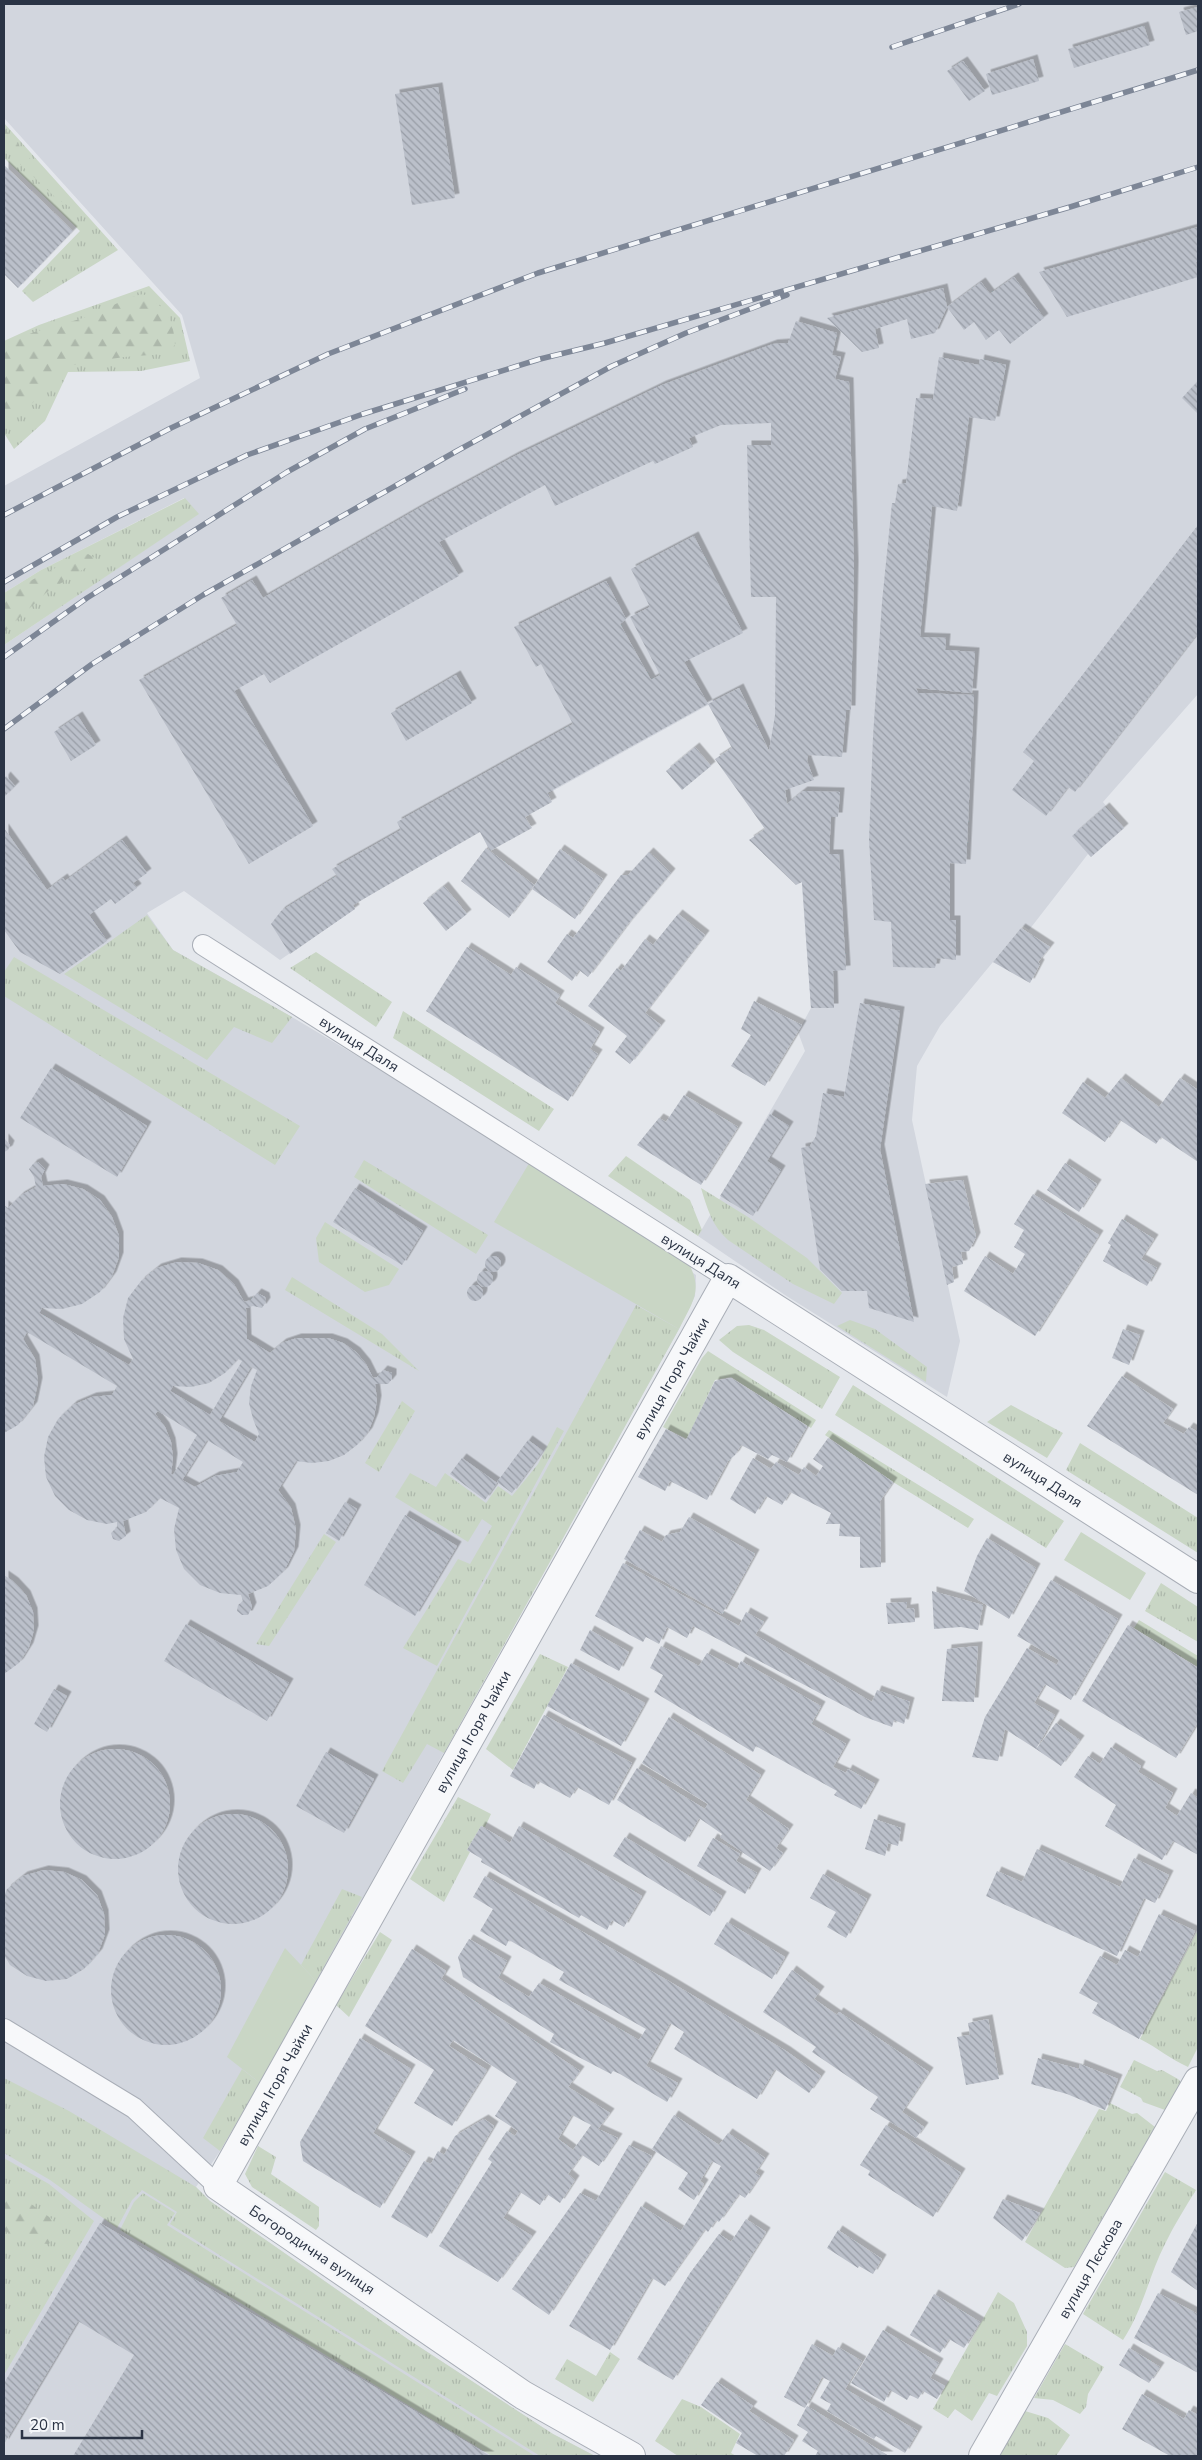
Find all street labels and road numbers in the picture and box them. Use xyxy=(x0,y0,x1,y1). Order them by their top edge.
street label: вулиця Даля xyxy=(316,1011,403,1077)
street label: вулиця Даля xyxy=(657,1229,745,1293)
street label: вулиця Ігоря Чайки xyxy=(629,1314,714,1443)
street label: вулиця Даля xyxy=(999,1447,1086,1512)
street label: вулиця Ігоря Чайки xyxy=(431,1667,516,1796)
street label: вулиця Ігоря Чайки xyxy=(233,2020,317,2149)
street label: Богородична вулиця xyxy=(245,2200,379,2300)
street label: вулиця Лєскова xyxy=(1054,2215,1127,2322)

